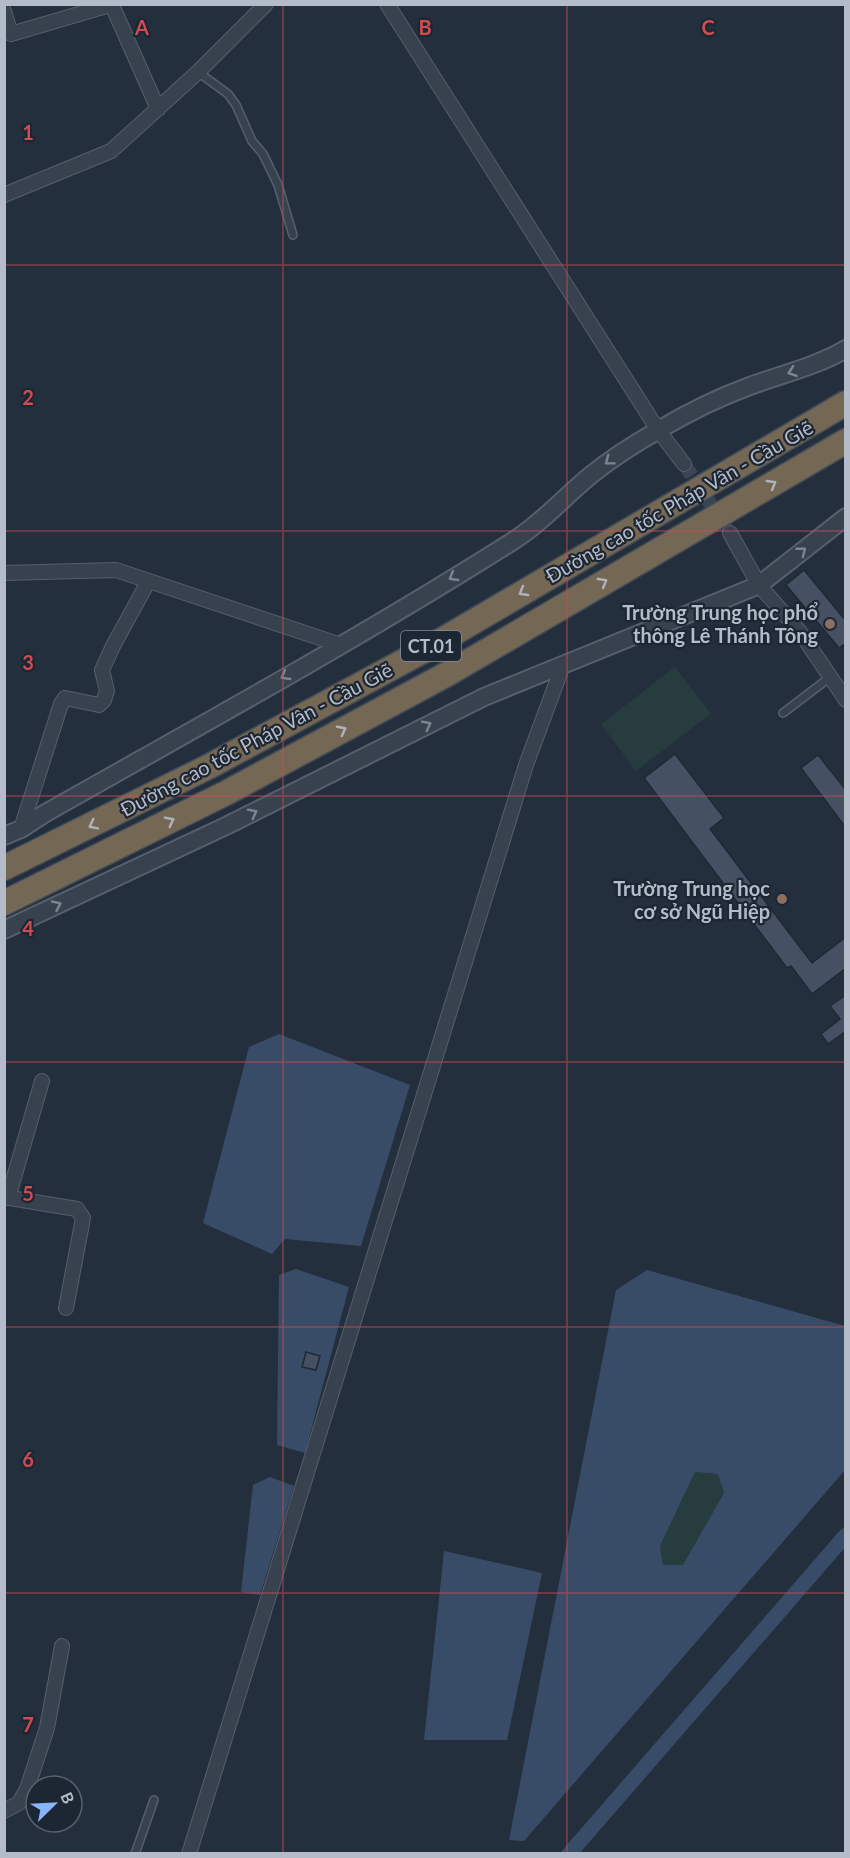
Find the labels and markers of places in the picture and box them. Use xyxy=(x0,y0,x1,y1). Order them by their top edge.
place label: Trường Trung học phổ thông Lê Thánh Tông xyxy=(622,600,818,647)
marker: Trường Trung học phổ thông Lê Thánh Tông xyxy=(823,617,837,631)
place label: Trường Trung học cơ sở Ngũ Hiệp xyxy=(613,876,770,923)
marker: Trường Trung học cơ sở Ngũ Hiệp xyxy=(775,892,789,906)

